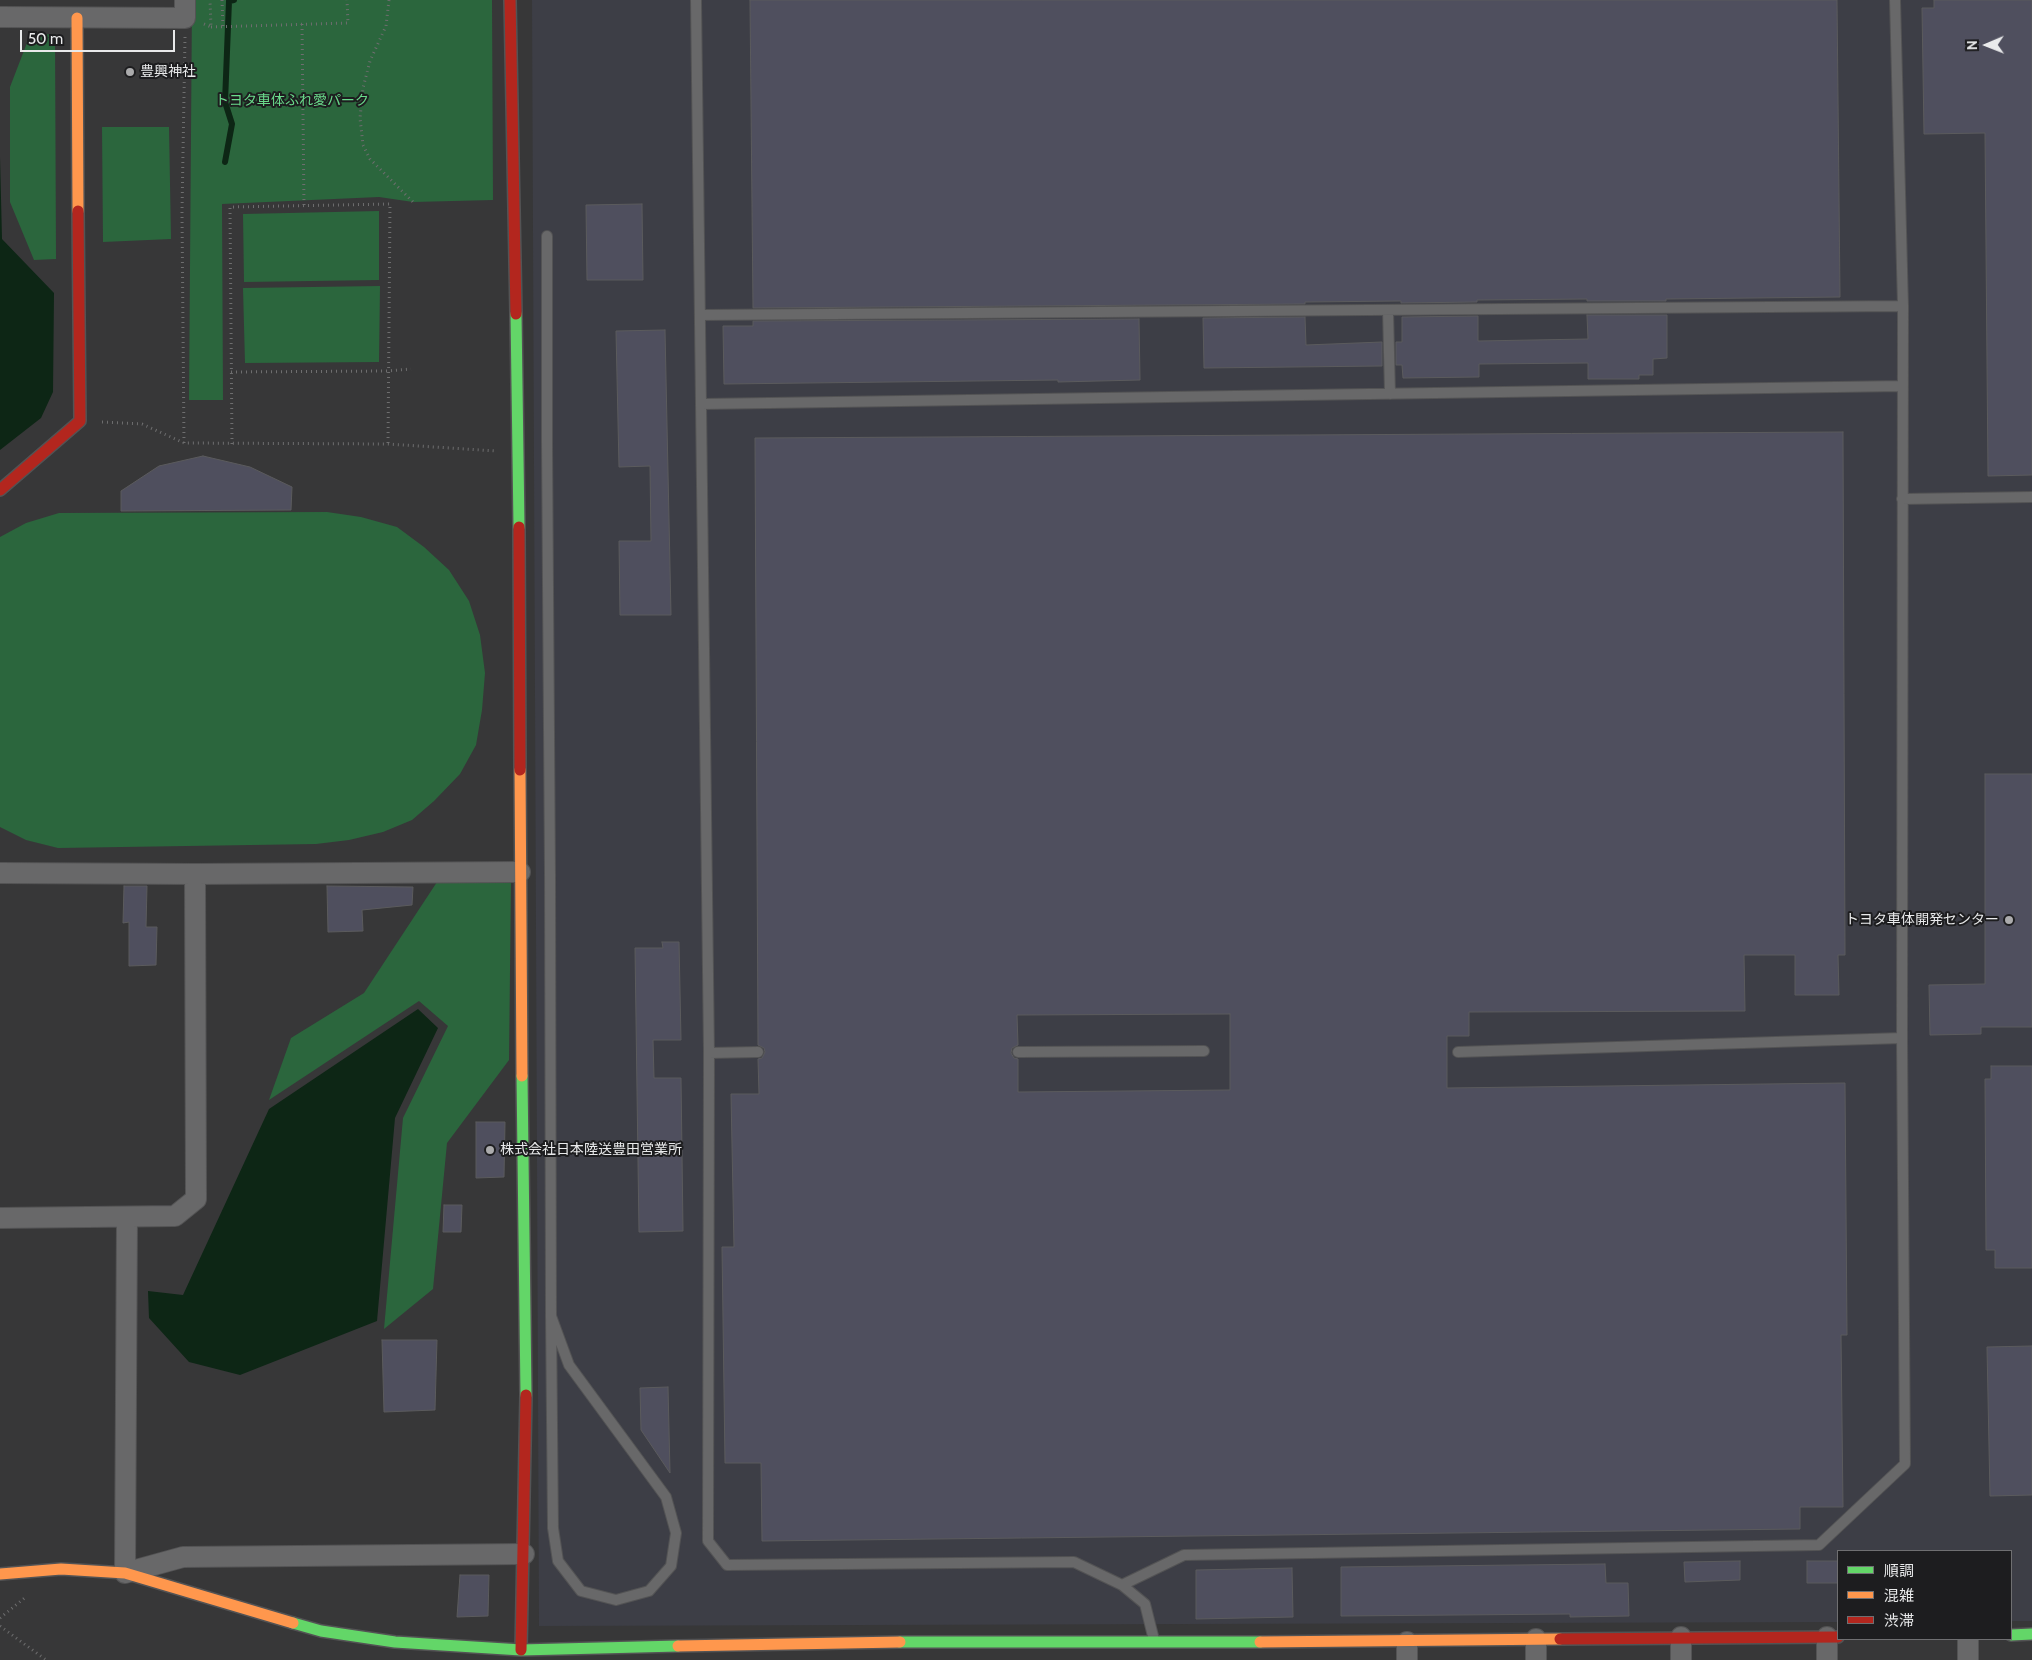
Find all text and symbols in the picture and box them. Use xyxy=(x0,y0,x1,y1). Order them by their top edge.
scale bar xyxy=(22,20,178,52)
north arrow xyxy=(1962,20,2012,70)
text: 50 m xyxy=(28,30,63,48)
text: N xyxy=(1963,40,1981,50)
place label: 豊興神社 xyxy=(140,64,196,80)
marker: 豊興神社 xyxy=(124,66,136,78)
park label: トヨタ車体ふれ愛パーク xyxy=(215,93,369,109)
place label: トヨタ車体開発センター xyxy=(1845,912,1999,928)
marker: トヨタ車体開発センター xyxy=(2003,914,2015,926)
place label: 株式会社日本陸送豊田営業所 xyxy=(500,1142,682,1158)
marker: 株式会社日本陸送豊田営業所 xyxy=(484,1144,496,1156)
legend xyxy=(1837,1550,2012,1640)
text: 順調 xyxy=(1884,1562,1914,1580)
text: 混雑 xyxy=(1884,1587,1914,1605)
text: 渋滞 xyxy=(1884,1612,1914,1630)

